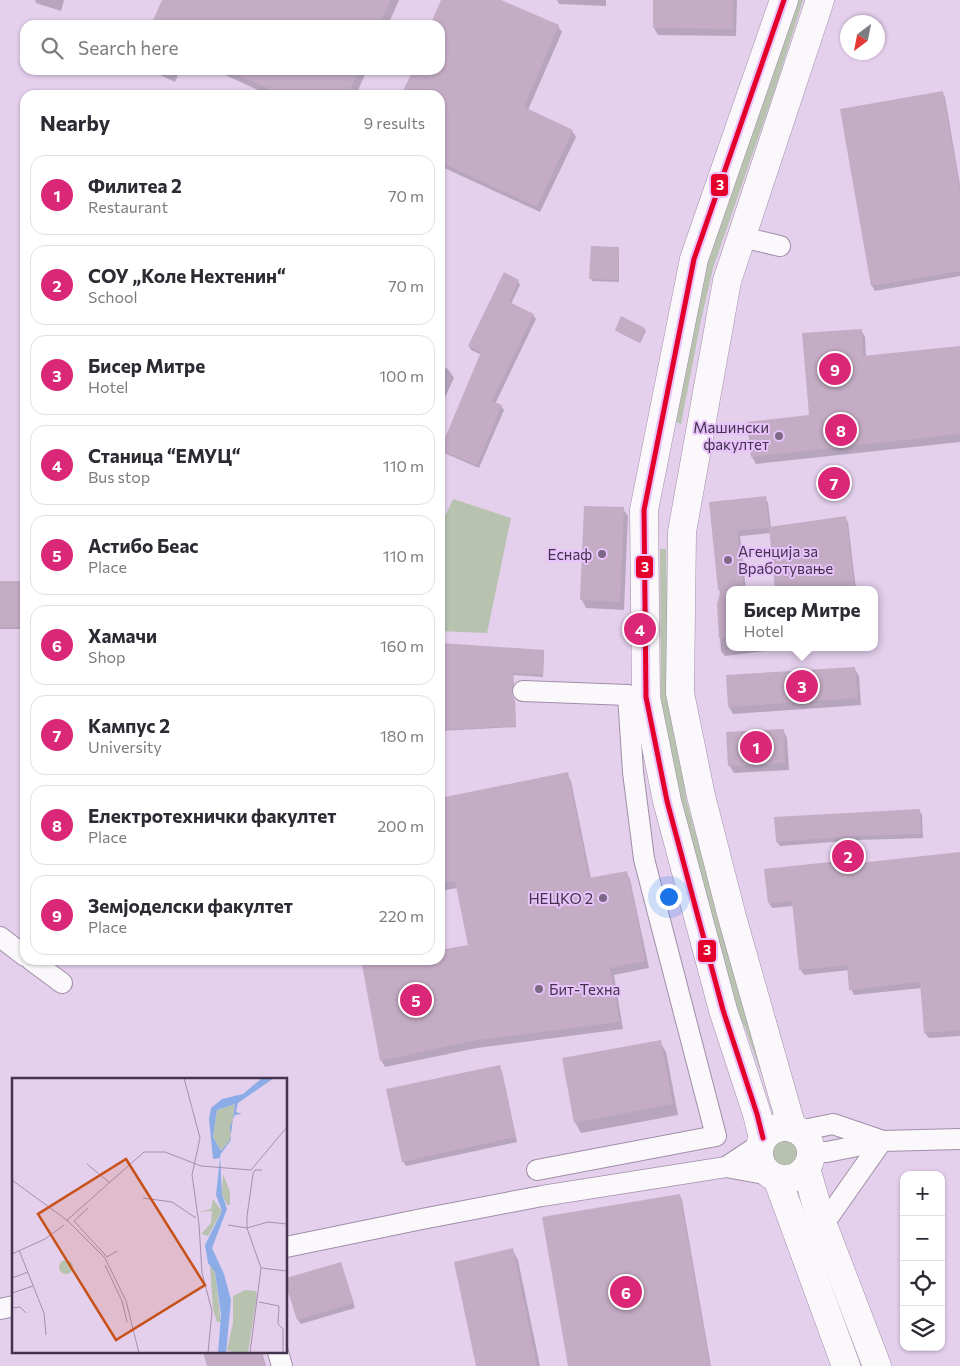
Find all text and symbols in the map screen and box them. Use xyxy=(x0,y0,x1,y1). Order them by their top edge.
north arrow xyxy=(840,15,885,60)
search box xyxy=(20,20,445,75)
icon: search xyxy=(38,34,66,62)
text: Search here xyxy=(78,36,178,59)
text: Nearby xyxy=(40,110,110,135)
text: 9 results xyxy=(364,113,425,132)
line badge: 3 xyxy=(710,173,729,197)
text: Филитеа 2 xyxy=(88,174,182,197)
text: 3 xyxy=(716,176,724,193)
text: 1 xyxy=(53,186,61,205)
text: 70 m xyxy=(388,186,424,205)
text: Restaurant xyxy=(88,197,168,216)
text: СОУ „Коле Нехтенин“ xyxy=(88,264,286,287)
text: 2 xyxy=(52,276,62,295)
text: 70 m xyxy=(388,276,424,295)
text: School xyxy=(88,287,138,306)
pin: 9 xyxy=(819,350,851,388)
text: Бисер Митре xyxy=(88,354,205,377)
text: 3 xyxy=(52,366,62,385)
text: 100 m xyxy=(379,366,424,385)
text: Hotel xyxy=(88,377,128,396)
pin: 8 xyxy=(825,411,857,449)
place label: Машински факултет xyxy=(693,418,769,453)
marker: Машински факултет xyxy=(773,430,785,442)
text: Станица “ЕМУЦ“ xyxy=(88,444,240,467)
text: 4 xyxy=(52,456,62,475)
text: 110 m xyxy=(383,456,424,475)
pin: 7 xyxy=(818,464,850,502)
text: Bus stop xyxy=(88,467,150,486)
text: Астибо Беас xyxy=(88,534,199,557)
place label: Агенција за Вработување xyxy=(738,542,833,577)
place label: Еснаф xyxy=(548,545,592,563)
text: 5 xyxy=(52,546,62,565)
text: 110 m xyxy=(383,546,424,565)
marker: Еснаф xyxy=(596,548,608,560)
marker: Агенција за Вработување xyxy=(722,554,734,566)
line badge: 3 xyxy=(635,555,654,579)
text: Place xyxy=(88,557,127,576)
text: 3 xyxy=(641,558,649,575)
popup xyxy=(726,586,878,651)
text: Бисер Митре xyxy=(743,598,861,621)
pin: 4 xyxy=(624,610,656,648)
text: Hotel xyxy=(743,621,784,640)
text: Хамачи xyxy=(88,624,157,647)
text: 6 xyxy=(52,636,62,655)
text: 160 m xyxy=(380,636,424,655)
text: Shop xyxy=(88,647,126,666)
pin: 3 xyxy=(786,667,818,705)
text: Кампус 2 xyxy=(88,714,170,737)
text: 7 xyxy=(53,726,61,745)
text: 180 m xyxy=(380,726,424,745)
pin: 1 xyxy=(740,728,772,766)
text: University xyxy=(88,737,162,756)
text: Електротехнички факултет xyxy=(88,804,336,827)
text: 8 xyxy=(52,816,62,835)
text: 200 m xyxy=(377,816,424,835)
text: Place xyxy=(88,827,127,846)
pin: 2 xyxy=(832,837,864,875)
your location xyxy=(656,884,682,910)
place label: НЕЦКО 2 xyxy=(528,889,593,907)
marker: НЕЦКО 2 xyxy=(597,892,609,904)
text: Земјоделски факултет xyxy=(88,894,293,917)
text: 9 xyxy=(52,906,62,925)
text: 220 m xyxy=(379,906,424,925)
text: Place xyxy=(88,917,127,936)
line badge: 3 xyxy=(697,939,717,963)
text: 3 xyxy=(703,941,711,958)
place label: Бит-Техна xyxy=(549,980,620,998)
pin: 5 xyxy=(400,981,432,1019)
marker: Бит-Техна xyxy=(533,983,545,995)
inset map xyxy=(12,1078,288,1354)
map controls xyxy=(900,1171,945,1351)
button: + xyxy=(900,1171,945,1216)
button: − xyxy=(900,1216,945,1261)
button: locate xyxy=(900,1261,945,1306)
pin: 6 xyxy=(610,1273,642,1311)
button: layers xyxy=(900,1306,945,1351)

